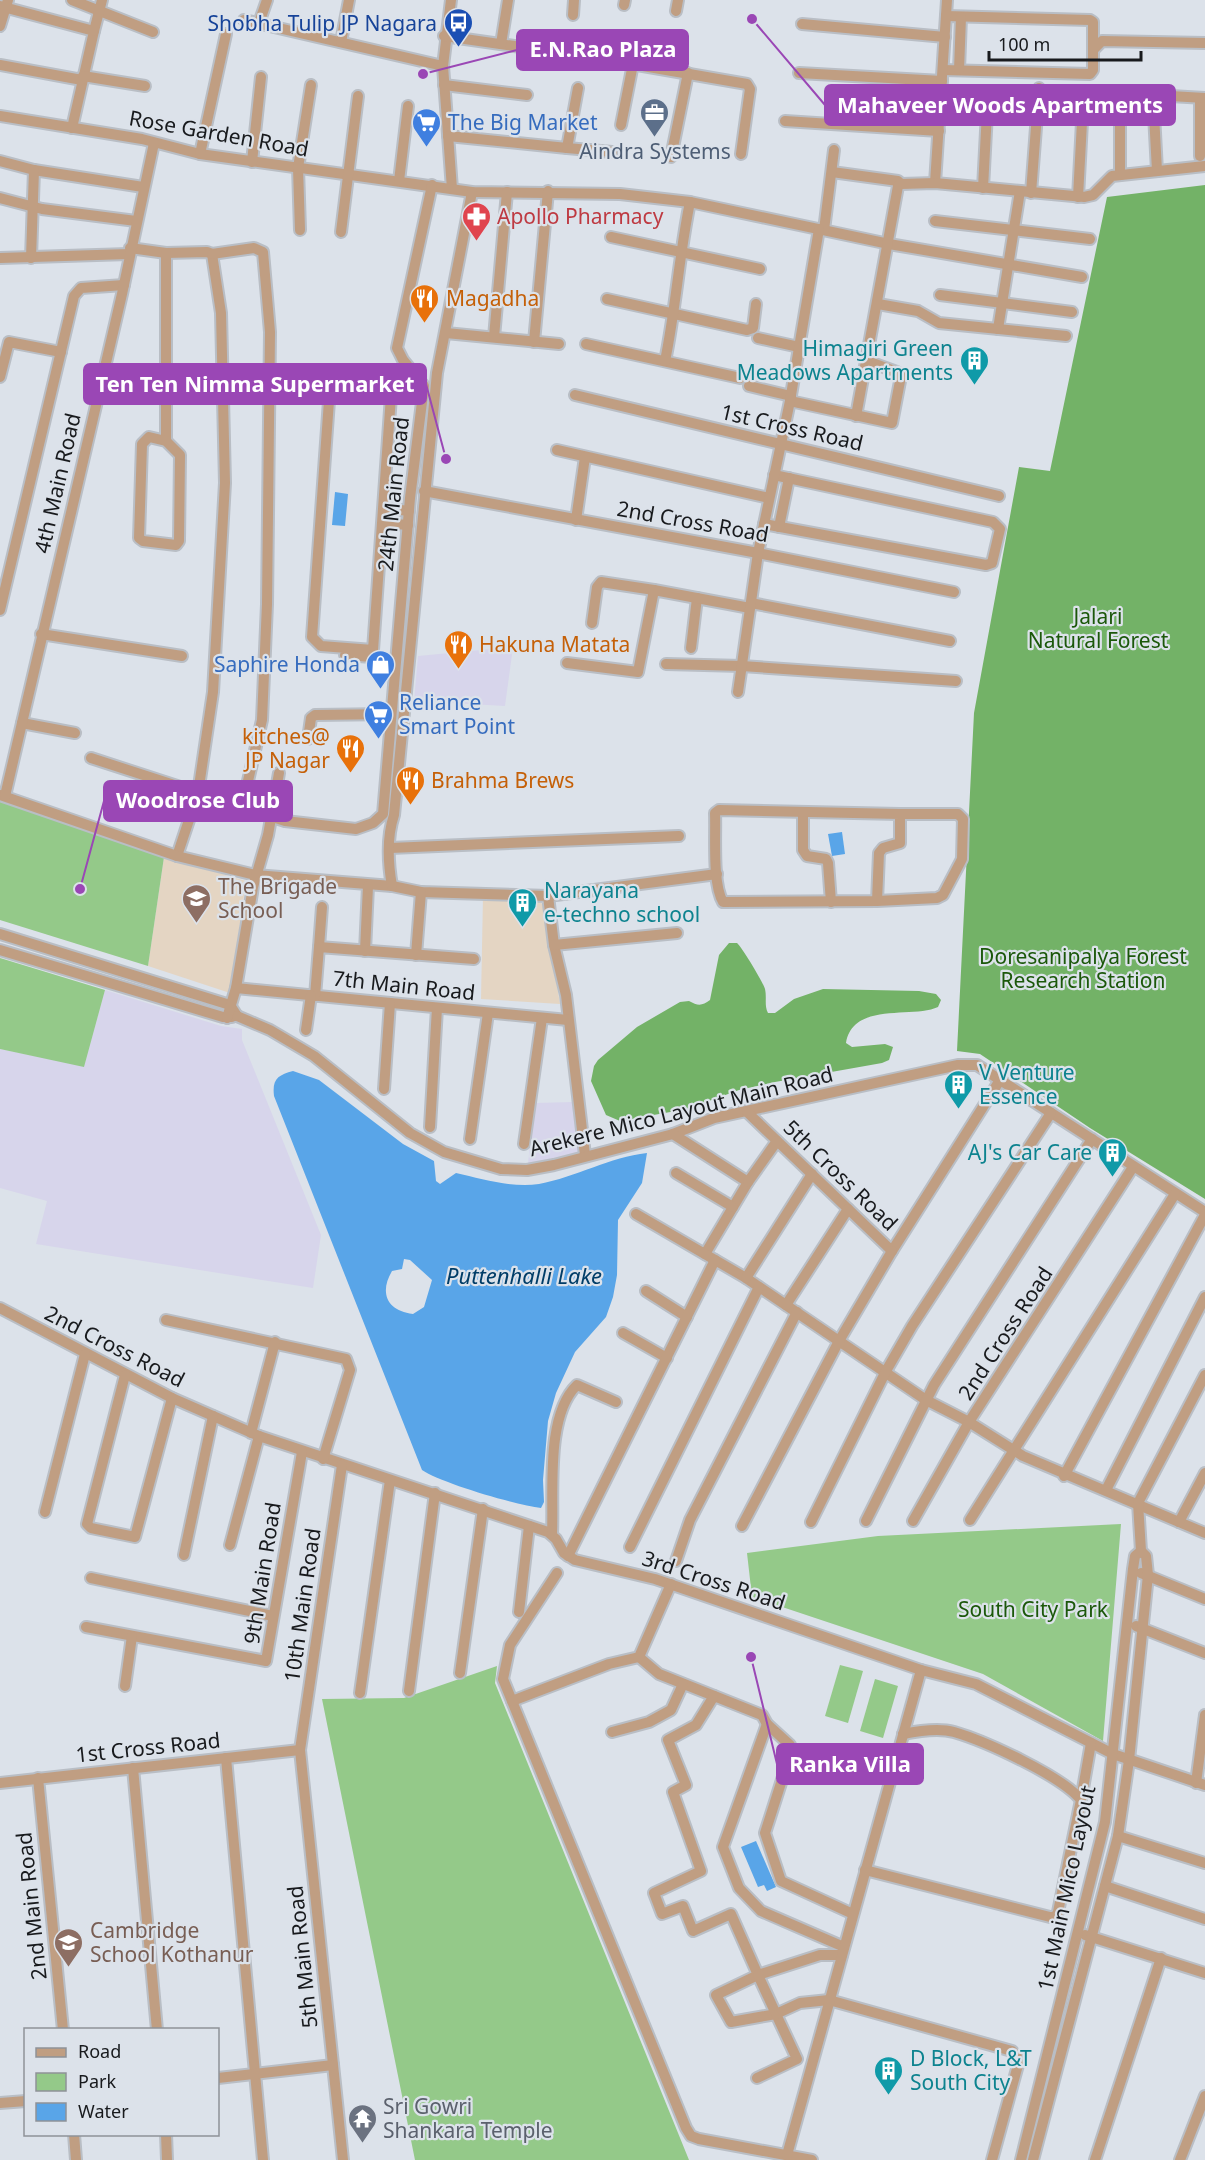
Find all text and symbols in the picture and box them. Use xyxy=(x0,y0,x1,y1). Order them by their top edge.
bus stop icon: Shobha Tulip JP Nagara xyxy=(442,7,474,49)
place label: Shobha Tulip JP Nagara xyxy=(207,9,437,37)
scale bar xyxy=(989,24,1140,62)
callout: E.N.Rao Plaza xyxy=(517,30,688,70)
text: 100 m xyxy=(998,32,1050,56)
text: E.N.Rao Plaza xyxy=(529,33,677,63)
callout: Mahaveer Woods Apartments xyxy=(825,85,1175,125)
text: Mahaveer Woods Apartments xyxy=(837,89,1163,119)
office icon: Aindra Systems xyxy=(639,96,671,138)
street label: Rose Garden Road xyxy=(127,103,311,163)
supermarket icon: The Big Market xyxy=(411,106,443,148)
place label: The Big Market xyxy=(448,108,598,136)
place label: Aindra Systems xyxy=(579,137,731,165)
pharmacy icon: Apollo Pharmacy xyxy=(460,200,492,242)
place label: Apollo Pharmacy xyxy=(497,202,664,230)
restaurant icon: Magadha xyxy=(409,282,441,324)
place label: Magadha xyxy=(446,284,539,312)
place label: Himagiri Green Meadows Apartments xyxy=(737,334,953,386)
building icon: Himagiri Green Meadows Apartments xyxy=(958,344,990,386)
callout: Ten Ten Nimma Supermarket xyxy=(84,364,426,404)
text: Ten Ten Nimma Supermarket xyxy=(96,368,414,398)
street label: 1st Cross Road xyxy=(718,397,866,457)
street label: 4th Main Road xyxy=(27,410,87,556)
street label: 24th Main Road xyxy=(371,415,415,573)
street label: 2nd Cross Road xyxy=(615,494,771,548)
park label: Jalari Natural Forest xyxy=(1028,602,1169,654)
restaurant icon: Hakuna Matata xyxy=(442,628,474,670)
place label: Hakuna Matata xyxy=(479,630,630,658)
shop icon: Saphire Honda xyxy=(365,648,397,690)
place label: Saphire Honda xyxy=(214,650,360,678)
place label: Reliance Smart Point xyxy=(399,688,515,740)
supermarket icon: Reliance Smart Point xyxy=(362,698,394,740)
place label: kitches@ JP Nagar xyxy=(242,722,330,774)
restaurant icon: kitches@ JP Nagar xyxy=(335,732,367,774)
restaurant icon: Brahma Brews xyxy=(394,764,426,806)
place label: Brahma Brews xyxy=(431,766,574,794)
callout: Woodrose Club xyxy=(104,781,292,821)
text: Woodrose Club xyxy=(116,784,280,814)
place label: The Brigade School xyxy=(218,872,337,924)
place label: Narayana e-techno school xyxy=(544,876,700,928)
school or university icon: The Brigade School xyxy=(181,882,213,924)
building icon: Narayana e-techno school xyxy=(507,886,539,928)
park label: Doresanipalya Forest Research Station xyxy=(979,942,1187,994)
street label: 7th Main Road xyxy=(331,964,477,1006)
place label: V Venture Essence xyxy=(979,1058,1075,1110)
street label: Arekere Mico Layout Main Road xyxy=(526,1060,836,1162)
building icon: V Venture Essence xyxy=(942,1068,974,1110)
street label: 5th Cross Road xyxy=(778,1113,904,1237)
building icon: AJ's Car Care xyxy=(1097,1136,1129,1178)
place label: AJ's Car Care xyxy=(968,1138,1092,1166)
water label: Puttenhalli Lake xyxy=(446,1260,602,1290)
street label: 2nd Cross Road xyxy=(951,1261,1059,1405)
street label: 2nd Cross Road xyxy=(40,1299,190,1393)
street label: 9th Main Road xyxy=(237,1500,287,1646)
street label: 10th Main Road xyxy=(277,1526,327,1684)
street label: 3rd Cross Road xyxy=(639,1544,789,1616)
park label: South City Park xyxy=(958,1595,1109,1623)
street label: 1st Cross Road xyxy=(74,1725,222,1769)
callout: Ranka Villa xyxy=(777,1744,923,1784)
text: Ranka Villa xyxy=(789,1748,911,1778)
street label: 1st Main Mico Layout xyxy=(1031,1782,1102,1993)
street label: 2nd Main Road xyxy=(9,1831,53,1981)
street label: 5th Main Road xyxy=(281,1884,323,2030)
place label: Cambridge School Kothanur xyxy=(90,1916,254,1968)
school or university icon: Cambridge School Kothanur xyxy=(53,1926,85,1968)
legend xyxy=(24,2028,219,2136)
text: Road xyxy=(78,2039,121,2063)
place label: D Block, L&T South City xyxy=(910,2044,1032,2096)
building icon: D Block, L&T South City xyxy=(873,2054,905,2096)
text: Park xyxy=(78,2069,116,2093)
place label: Sri Gowri Shankara Temple xyxy=(383,2092,553,2144)
text: Water xyxy=(78,2099,129,2123)
temple icon: Sri Gowri Shankara Temple xyxy=(346,2102,378,2144)

